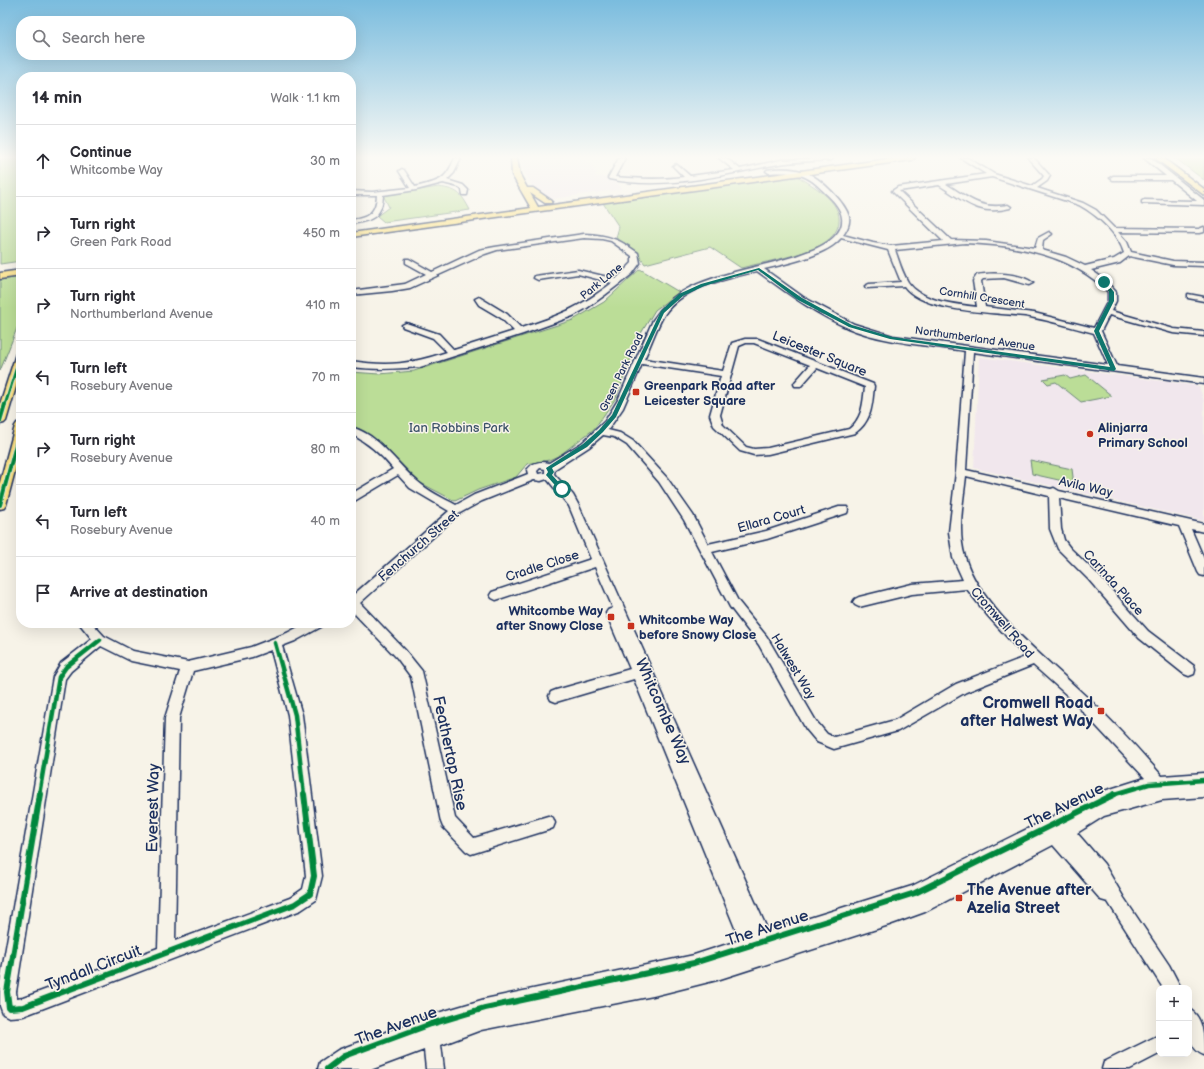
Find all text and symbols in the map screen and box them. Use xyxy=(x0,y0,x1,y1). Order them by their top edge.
search box xyxy=(16,16,356,60)
icon: search xyxy=(30,27,52,49)
text: Search here xyxy=(62,29,145,48)
text: 14 min xyxy=(32,88,82,108)
text: Walk · 1.1 km xyxy=(271,90,340,106)
text: Continue xyxy=(70,143,132,162)
icon: ahead xyxy=(32,150,54,172)
text: 30 m xyxy=(310,153,340,169)
text: Whitcombe Way xyxy=(70,162,163,178)
text: Turn right xyxy=(70,215,135,234)
icon: right xyxy=(32,222,54,244)
text: 450 m xyxy=(303,225,340,241)
text: Green Park Road xyxy=(70,234,171,250)
street label: Park Lane xyxy=(578,260,625,302)
route end xyxy=(1095,273,1113,291)
street label: Cornhill Crescent xyxy=(938,284,1026,311)
text: Turn right xyxy=(70,287,135,306)
icon: right xyxy=(32,294,54,316)
text: 410 m xyxy=(305,297,340,313)
text: Northumberland Avenue xyxy=(70,306,213,322)
street label: Northumberland Avenue xyxy=(914,324,1036,353)
street label: Leicester Square xyxy=(770,328,869,380)
street label: Green Park Road xyxy=(597,331,646,414)
text: Turn left xyxy=(70,359,127,378)
icon: left xyxy=(32,366,54,388)
text: 70 m xyxy=(312,369,340,385)
text: Rosebury Avenue xyxy=(70,378,173,394)
place label: Greenpark Road after Leicester Square xyxy=(644,378,776,409)
marker: Greenpark Road after Leicester Square xyxy=(631,387,641,397)
park label: Ian Robbins Park xyxy=(409,420,510,436)
place label: Alinjarra Primary School xyxy=(1097,420,1188,451)
marker: Alinjarra Primary School xyxy=(1085,429,1095,439)
text: Turn right xyxy=(70,431,135,450)
icon: right xyxy=(32,438,54,460)
text: 80 m xyxy=(311,441,340,457)
text: Rosebury Avenue xyxy=(70,450,173,466)
street label: Avila Way xyxy=(1057,473,1114,501)
route start xyxy=(553,480,571,498)
street label: Ellara Court xyxy=(736,502,807,536)
text: Turn left xyxy=(70,503,127,522)
street label: Fenchurch Street xyxy=(375,507,462,585)
icon: left xyxy=(32,510,54,532)
text: 40 m xyxy=(310,513,340,529)
text: Rosebury Avenue xyxy=(70,522,173,538)
street label: Cradle Close xyxy=(504,546,581,585)
street label: Carinda Place xyxy=(1080,546,1147,619)
icon: arrive xyxy=(32,582,54,604)
text: Arrive at destination xyxy=(70,583,208,602)
street label: Cromwell Road xyxy=(967,584,1037,661)
place label: Whitcombe Way after Snowy Close xyxy=(496,603,604,634)
marker: Whitcombe Way after Snowy Close xyxy=(606,612,616,622)
place label: Whitcombe Way before Snowy Close xyxy=(639,612,757,643)
marker: Whitcombe Way before Snowy Close xyxy=(626,621,636,631)
street label: Halwest Way xyxy=(767,631,819,702)
street label: Whitcombe Way xyxy=(631,656,695,768)
street label: Feathertop Rise xyxy=(428,694,471,813)
place label: Cromwell Road after Halwest Way xyxy=(960,694,1094,731)
marker: Cromwell Road after Halwest Way xyxy=(1096,706,1106,716)
street label: Everest Way xyxy=(143,763,164,853)
street label: The Avenue xyxy=(1022,779,1108,834)
place label: The Avenue after Azelia Street xyxy=(966,881,1092,918)
marker: The Avenue after Azelia Street xyxy=(954,893,964,903)
street label: The Avenue xyxy=(724,906,812,951)
street label: Tyndall Circuit xyxy=(43,941,144,995)
map controls xyxy=(1156,985,1192,1057)
button: + xyxy=(1156,985,1192,1021)
street label: The Avenue xyxy=(353,1003,440,1050)
button: − xyxy=(1156,1021,1192,1057)

